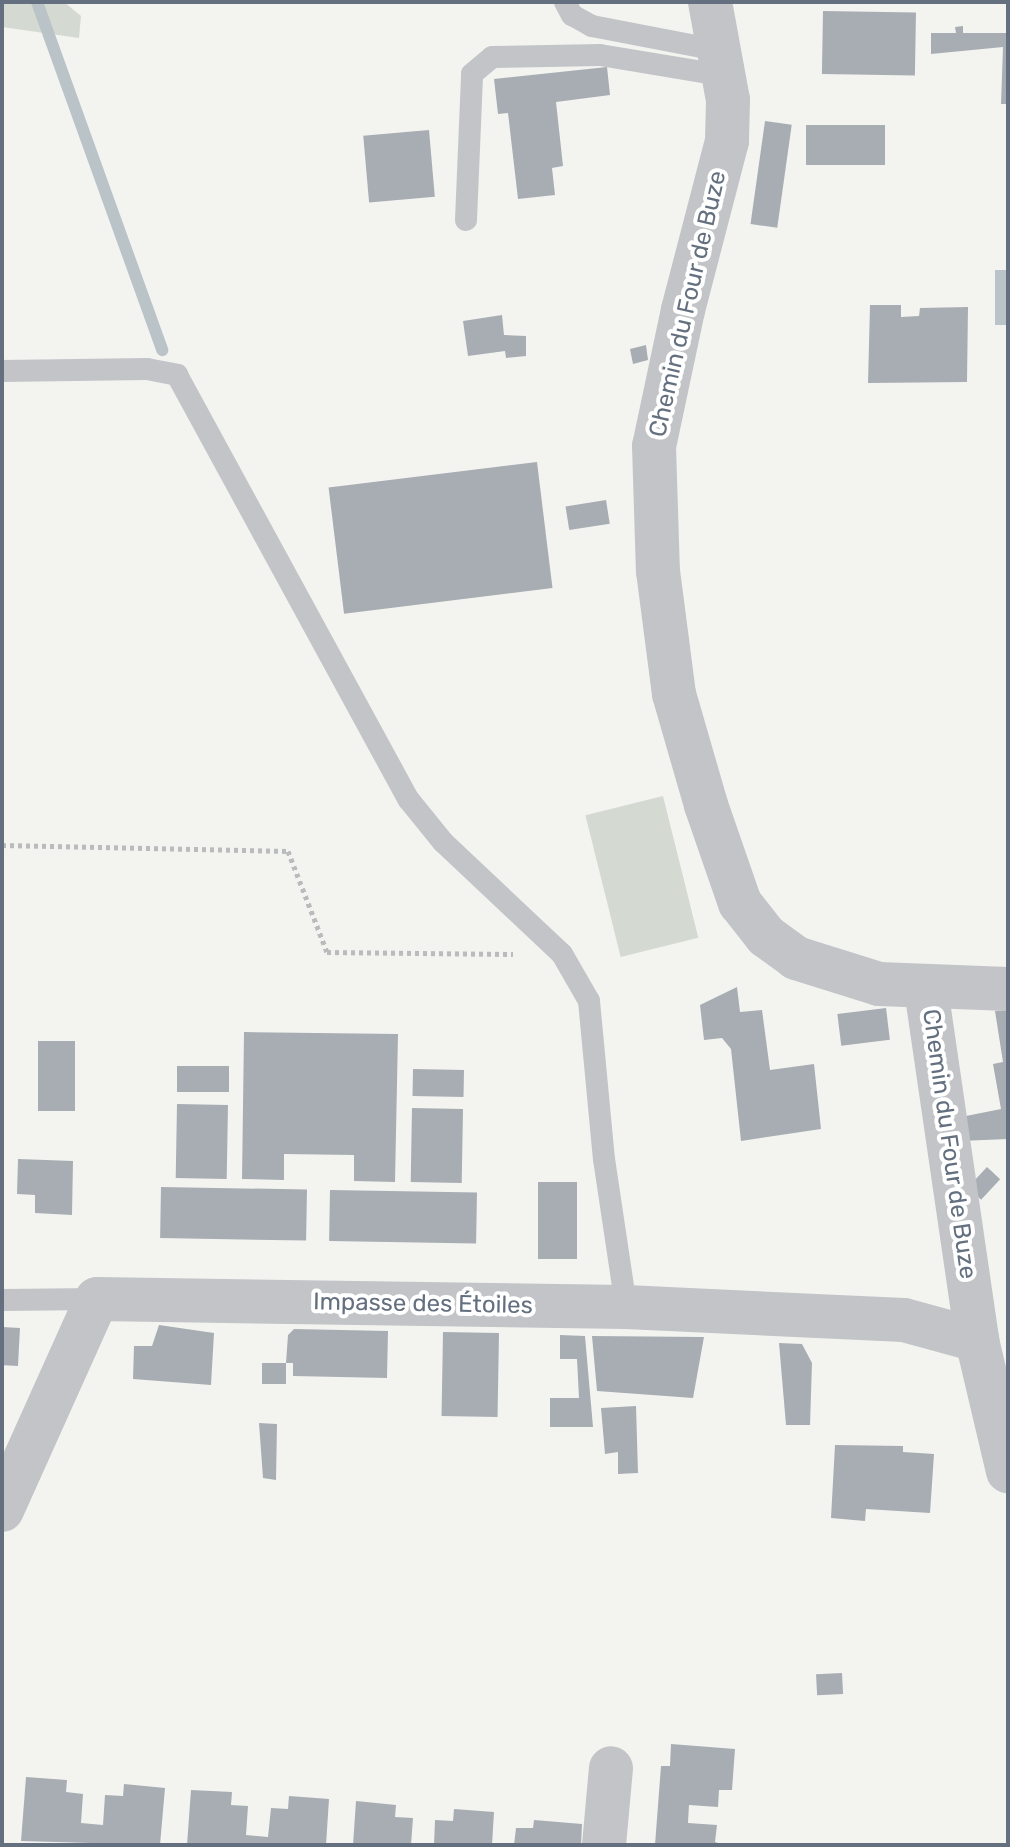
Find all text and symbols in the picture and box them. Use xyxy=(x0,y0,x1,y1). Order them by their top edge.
street label: Chemin du Four de Buze xyxy=(643,168,733,440)
street label: Chemin du Four de Buze xyxy=(916,1007,982,1281)
street label: Impasse des Étoiles xyxy=(313,1288,533,1320)

